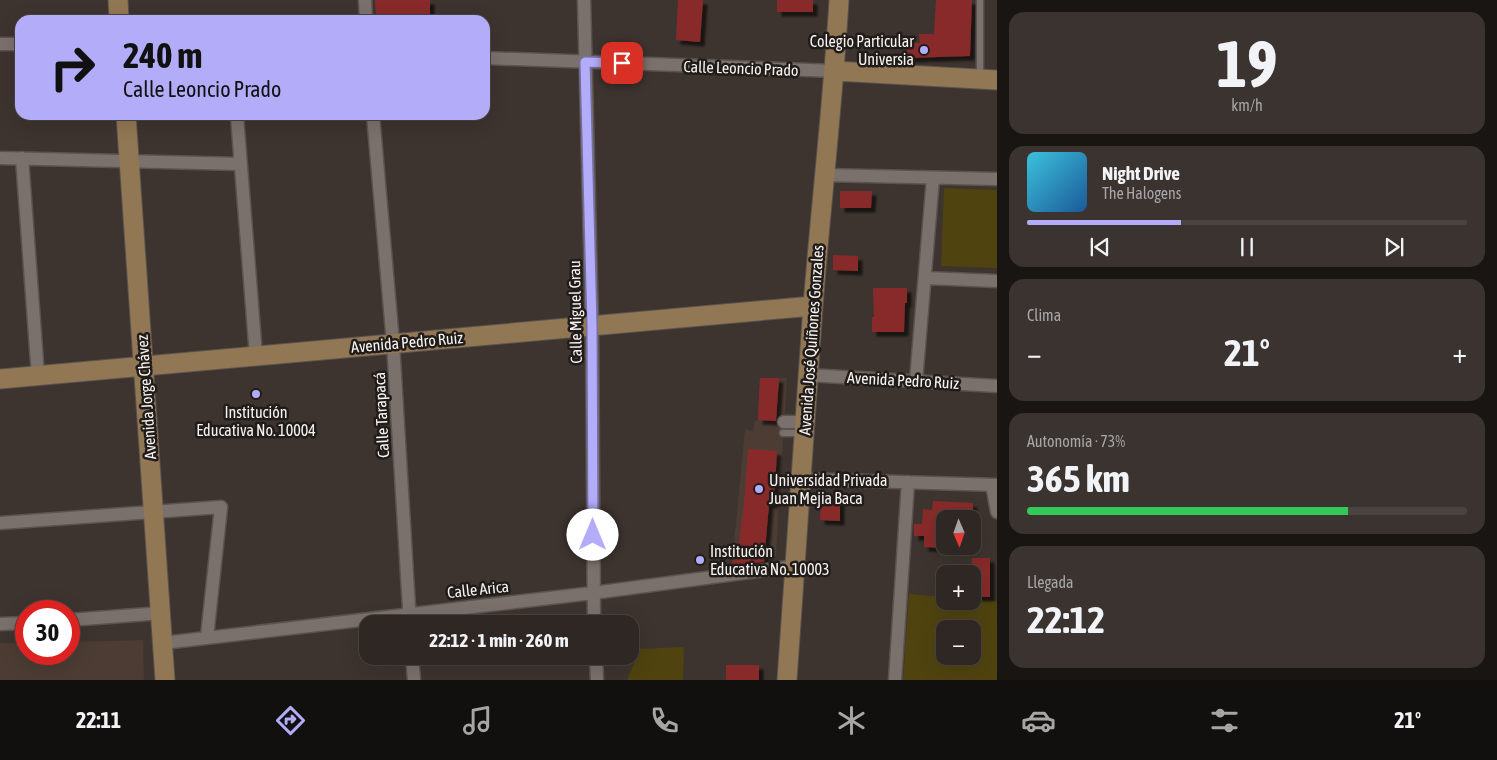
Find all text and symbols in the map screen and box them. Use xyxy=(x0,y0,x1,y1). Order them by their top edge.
text: 19 xyxy=(1216,26,1278,101)
place label: Colegio Particular Universia xyxy=(810,32,914,68)
icon: right xyxy=(40,35,105,100)
text: 240 m xyxy=(123,35,202,75)
pin xyxy=(601,42,643,84)
marker: Colegio Particular Universia xyxy=(918,44,930,56)
icon: arrive xyxy=(608,49,636,77)
street label: Calle Leoncio Prado xyxy=(683,57,799,79)
text: Calle Leoncio Prado xyxy=(123,76,281,102)
text: km/h xyxy=(1231,96,1263,114)
text: Night Drive xyxy=(1102,162,1180,184)
text: The Halogens xyxy=(1102,184,1182,202)
icon: previous xyxy=(1086,233,1114,261)
icon: pause xyxy=(1233,233,1261,261)
icon: next xyxy=(1380,233,1408,261)
street label: Avenida José Quiñones Gonzales xyxy=(795,244,827,436)
street label: Calle Miguel Grau xyxy=(565,260,586,364)
text: Clima xyxy=(1027,306,1061,324)
street label: Avenida Pedro Ruiz xyxy=(350,328,464,356)
text: 21° xyxy=(1224,331,1270,374)
street label: Avenida Jorge Chávez xyxy=(133,334,160,460)
text: − xyxy=(1027,337,1042,369)
text: + xyxy=(1452,337,1467,369)
street label: Avenida Pedro Ruiz xyxy=(846,368,960,392)
street label: Calle Tarapacá xyxy=(370,372,393,458)
marker: Institución Educativa No. 10004 xyxy=(250,388,262,400)
place label: Institución Educativa No. 10004 xyxy=(196,403,316,439)
text: Autonomía · 73% xyxy=(1027,432,1125,450)
text: 365 km xyxy=(1027,457,1130,500)
place label: Universidad Privada Juan Mejia Baca xyxy=(769,471,888,508)
marker: Universidad Privada Juan Mejia Baca xyxy=(753,483,765,495)
position arrow xyxy=(566,508,618,560)
north arrow xyxy=(936,510,981,555)
map controls xyxy=(936,510,981,665)
place label: Institución Educativa No. 10003 xyxy=(710,542,829,578)
marker: Institución Educativa No. 10003 xyxy=(694,554,706,566)
button: + xyxy=(936,565,981,610)
text: Llegada xyxy=(1027,573,1074,591)
street label: Calle Arica xyxy=(446,577,510,601)
text: 22:12 xyxy=(1027,598,1105,641)
speed limit sign: 30 xyxy=(15,600,80,665)
button: − xyxy=(936,620,981,665)
text: 22:12 · 1 min · 260 m xyxy=(429,629,569,651)
icon: directions xyxy=(273,703,308,738)
icon: music xyxy=(460,703,495,738)
icon: phone xyxy=(647,703,682,738)
icon: climate xyxy=(834,703,869,738)
icon: car xyxy=(1021,703,1056,738)
icon: filters xyxy=(1207,703,1242,738)
text: 22:11 xyxy=(76,707,121,733)
text: 21° xyxy=(1394,707,1421,733)

